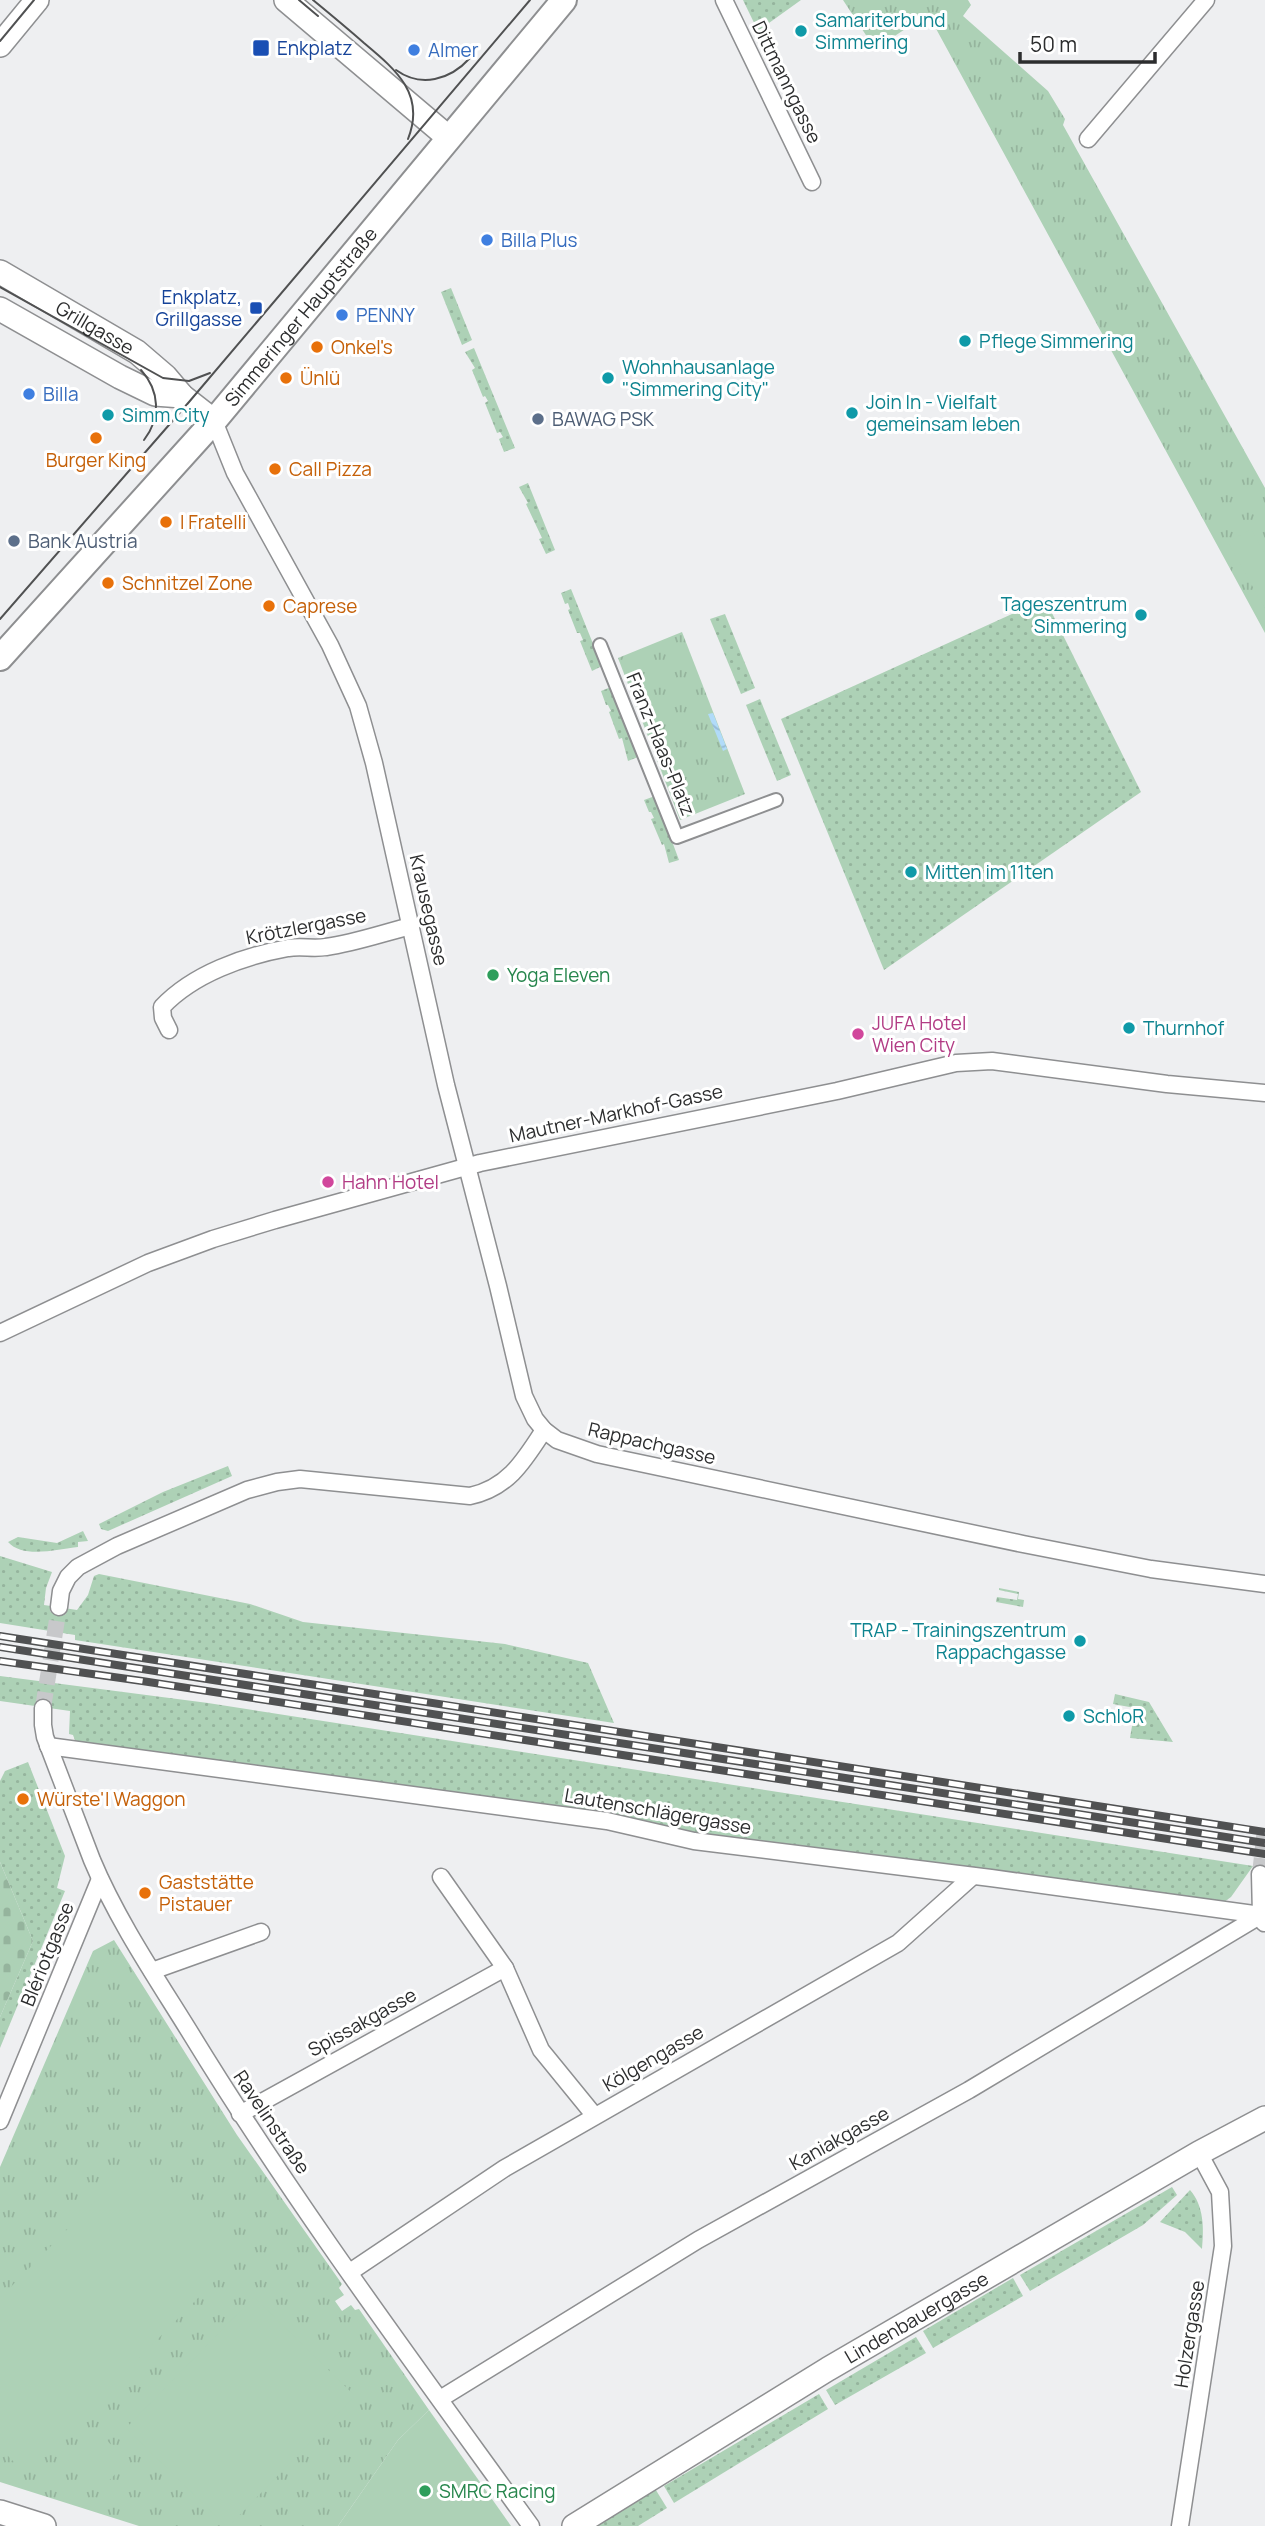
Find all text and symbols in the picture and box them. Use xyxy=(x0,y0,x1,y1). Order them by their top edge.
place label: Samariterbund Simmering xyxy=(815,7,945,55)
street label: Dittmanngasse xyxy=(746,16,828,148)
scale bar xyxy=(1020,21,1155,65)
marker: Samariterbund Simmering xyxy=(793,23,809,39)
text: 50 m xyxy=(1030,30,1077,58)
place label: Enkplatz xyxy=(277,35,352,61)
place label: Almer xyxy=(428,37,479,63)
marker: Enkplatz xyxy=(251,38,271,58)
marker: Almer xyxy=(406,42,422,58)
street label: Simmeringer Hauptstraße xyxy=(219,221,383,412)
place label: Billa Plus xyxy=(501,227,578,253)
marker: Billa Plus xyxy=(479,232,495,248)
place label: Enkplatz, Grillgasse xyxy=(156,284,242,332)
street label: Grillgasse xyxy=(51,294,139,360)
marker: Enkplatz, Grillgasse xyxy=(248,300,264,316)
place label: PENNY xyxy=(356,302,415,328)
marker: PENNY xyxy=(334,307,350,323)
place label: Pflege Simmering xyxy=(979,328,1134,354)
marker: Pflege Simmering xyxy=(957,333,973,349)
place label: Onkel's xyxy=(331,334,393,360)
marker: Onkel's xyxy=(309,339,325,355)
place label: Wohnhausanlage "Simmering City" xyxy=(622,354,775,402)
place label: Ünlü xyxy=(300,365,340,391)
marker: Ünlü xyxy=(278,370,294,386)
marker: Wohnhausanlage "Simmering City" xyxy=(600,370,616,386)
place label: Billa xyxy=(43,381,79,407)
marker: Billa xyxy=(21,386,37,402)
place label: Join In - Vielfalt gemeinsam leben xyxy=(866,389,1020,437)
place label: Simm City xyxy=(122,402,210,428)
marker: Join In - Vielfalt gemeinsam leben xyxy=(844,405,860,421)
place label: BAWAG PSK xyxy=(552,406,655,432)
marker: Simm City xyxy=(100,407,116,423)
marker: BAWAG PSK xyxy=(530,411,546,427)
marker: Burger King xyxy=(88,430,104,446)
place label: Burger King xyxy=(46,447,146,473)
place label: Call Pizza xyxy=(289,456,372,482)
marker: Call Pizza xyxy=(267,461,283,477)
place label: I Fratelli xyxy=(180,509,246,535)
marker: I Fratelli xyxy=(158,514,174,530)
place label: Bank Austria xyxy=(28,528,137,554)
marker: Bank Austria xyxy=(6,533,22,549)
place label: Schnitzel Zone xyxy=(122,570,253,596)
marker: Schnitzel Zone xyxy=(100,575,116,591)
place label: Tageszentrum Simmering xyxy=(1001,591,1127,639)
place label: Caprese xyxy=(283,593,357,619)
marker: Caprese xyxy=(261,598,277,614)
marker: Tageszentrum Simmering xyxy=(1133,607,1149,623)
street label: Franz-Haas-Platz xyxy=(620,669,702,819)
street label: Krausegasse xyxy=(404,852,454,968)
place label: Mitten im 11ten xyxy=(925,859,1054,885)
marker: Mitten im 11ten xyxy=(903,864,919,880)
street label: Krötzlergasse xyxy=(244,902,368,950)
place label: Yoga Eleven xyxy=(507,962,610,988)
marker: Yoga Eleven xyxy=(485,967,501,983)
place label: JUFA Hotel Wien City xyxy=(872,1010,966,1058)
place label: Thurnhof xyxy=(1143,1015,1225,1041)
marker: Thurnhof xyxy=(1121,1020,1137,1036)
marker: JUFA Hotel Wien City xyxy=(850,1026,866,1042)
street label: Mautner-Markhof-Gasse xyxy=(507,1078,725,1148)
place label: Hahn Hotel xyxy=(342,1169,439,1195)
marker: Hahn Hotel xyxy=(320,1174,336,1190)
street label: Rappachgasse xyxy=(586,1416,718,1470)
place label: TRAP - Trainingszentrum Rappachgasse xyxy=(850,1617,1066,1665)
marker: TRAP - Trainingszentrum Rappachgasse xyxy=(1072,1633,1088,1649)
place label: SchloR xyxy=(1083,1703,1144,1729)
marker: SchloR xyxy=(1061,1708,1077,1724)
street label: Lautenschlägergasse xyxy=(563,1782,753,1840)
place label: Würste'l Waggon xyxy=(37,1786,186,1812)
marker: Würste'l Waggon xyxy=(15,1791,31,1807)
place label: Gaststätte Pistauer xyxy=(159,1869,254,1917)
marker: Gaststätte Pistauer xyxy=(137,1885,153,1901)
street label: Blériotgasse xyxy=(14,1898,80,2010)
street label: Spissakgasse xyxy=(303,1981,421,2063)
street label: Kölgengasse xyxy=(598,2019,708,2097)
street label: Ravelinstraße xyxy=(228,2065,316,2179)
street label: Kaniakgasse xyxy=(784,2100,894,2176)
street label: Lindenbauergasse xyxy=(840,2265,993,2370)
street label: Holzergasse xyxy=(1168,2278,1210,2390)
place label: SMRC Racing xyxy=(439,2478,556,2504)
marker: SMRC Racing xyxy=(417,2483,433,2499)

